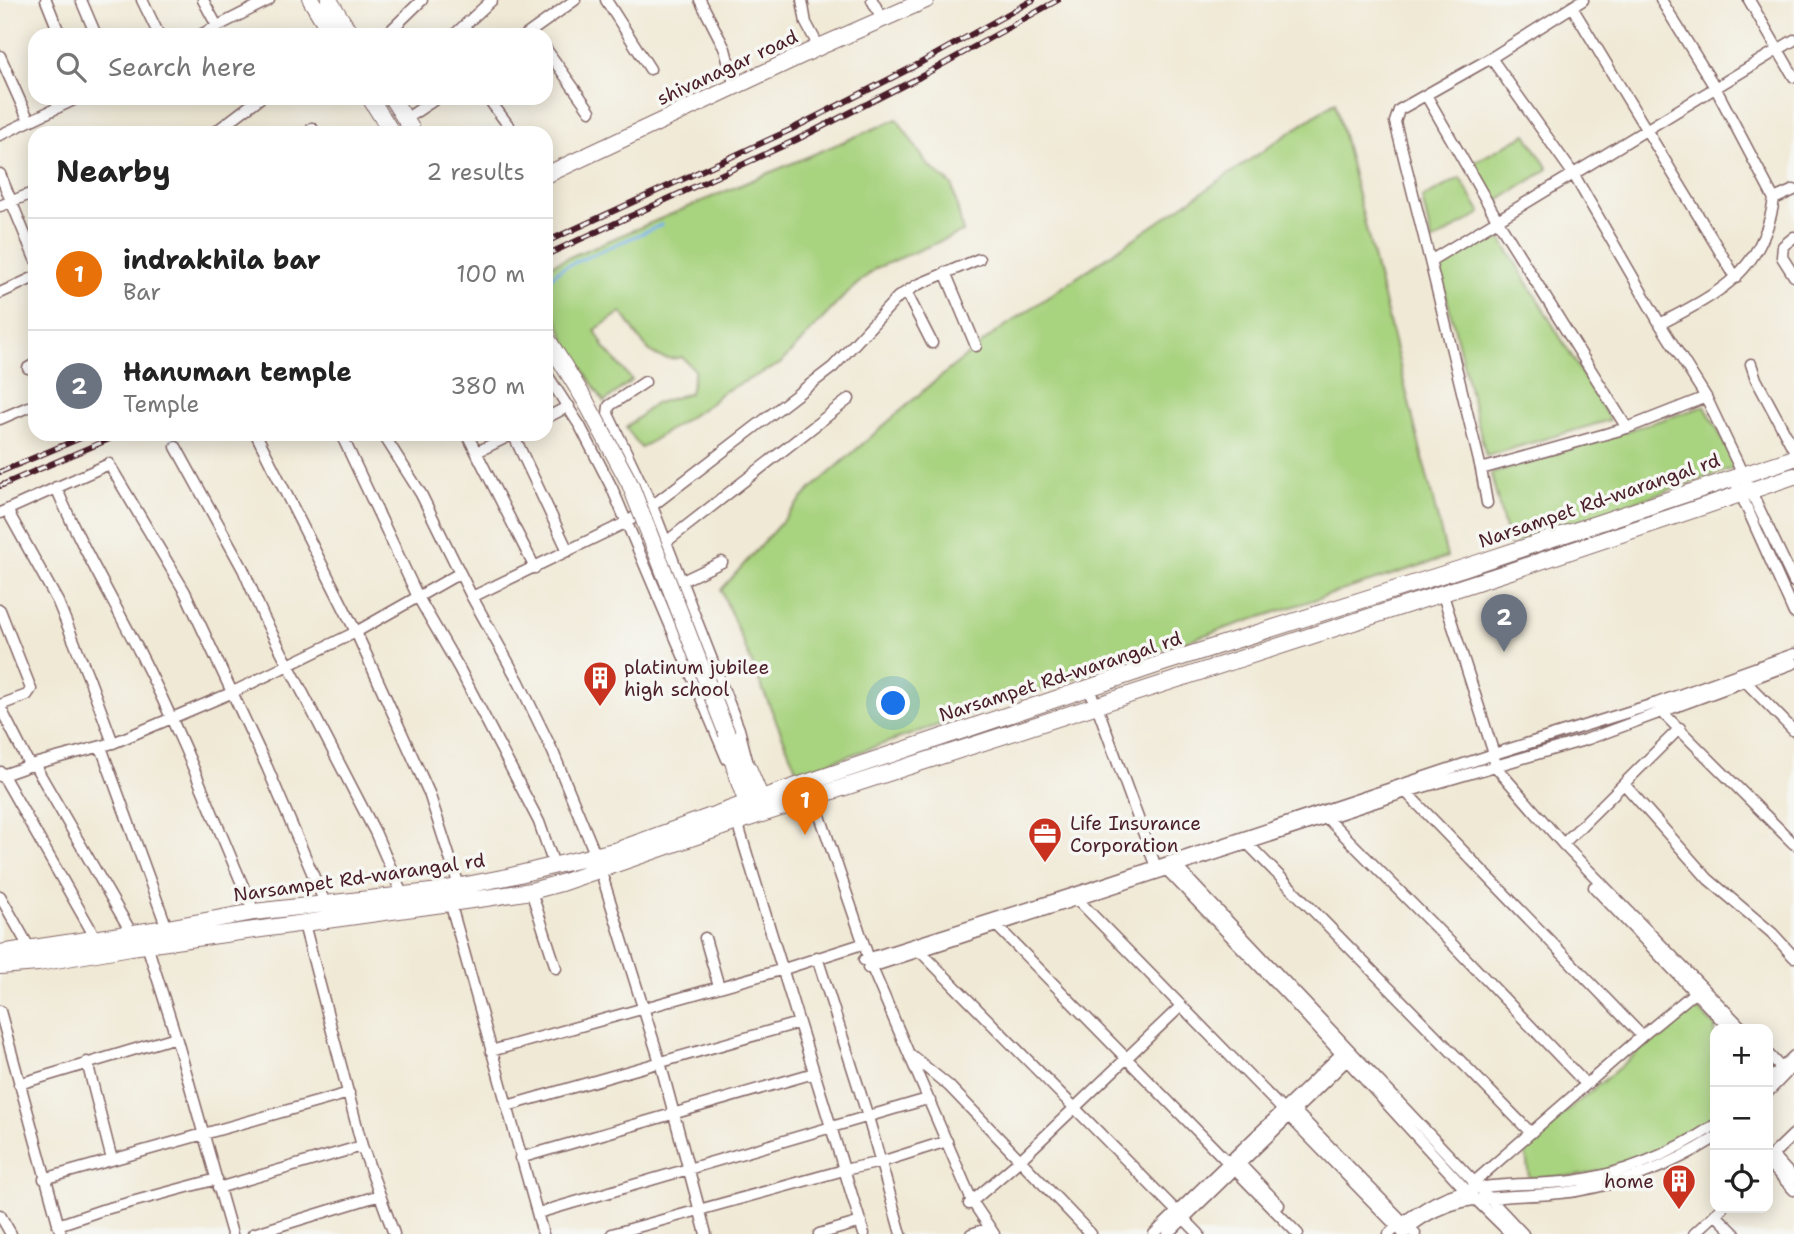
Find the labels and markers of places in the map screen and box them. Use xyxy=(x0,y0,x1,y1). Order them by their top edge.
pin: 2 xyxy=(1481,594,1527,652)
place label: platinum jubilee high school xyxy=(624,655,769,702)
building icon: platinum jubilee high school xyxy=(581,659,619,708)
pin: 1 xyxy=(782,777,828,835)
place label: Life Insurance Corporation xyxy=(1070,811,1201,858)
office icon: Life Insurance Corporation xyxy=(1026,815,1064,864)
building icon: home xyxy=(1660,1162,1698,1211)
place label: home xyxy=(1604,1169,1654,1194)

